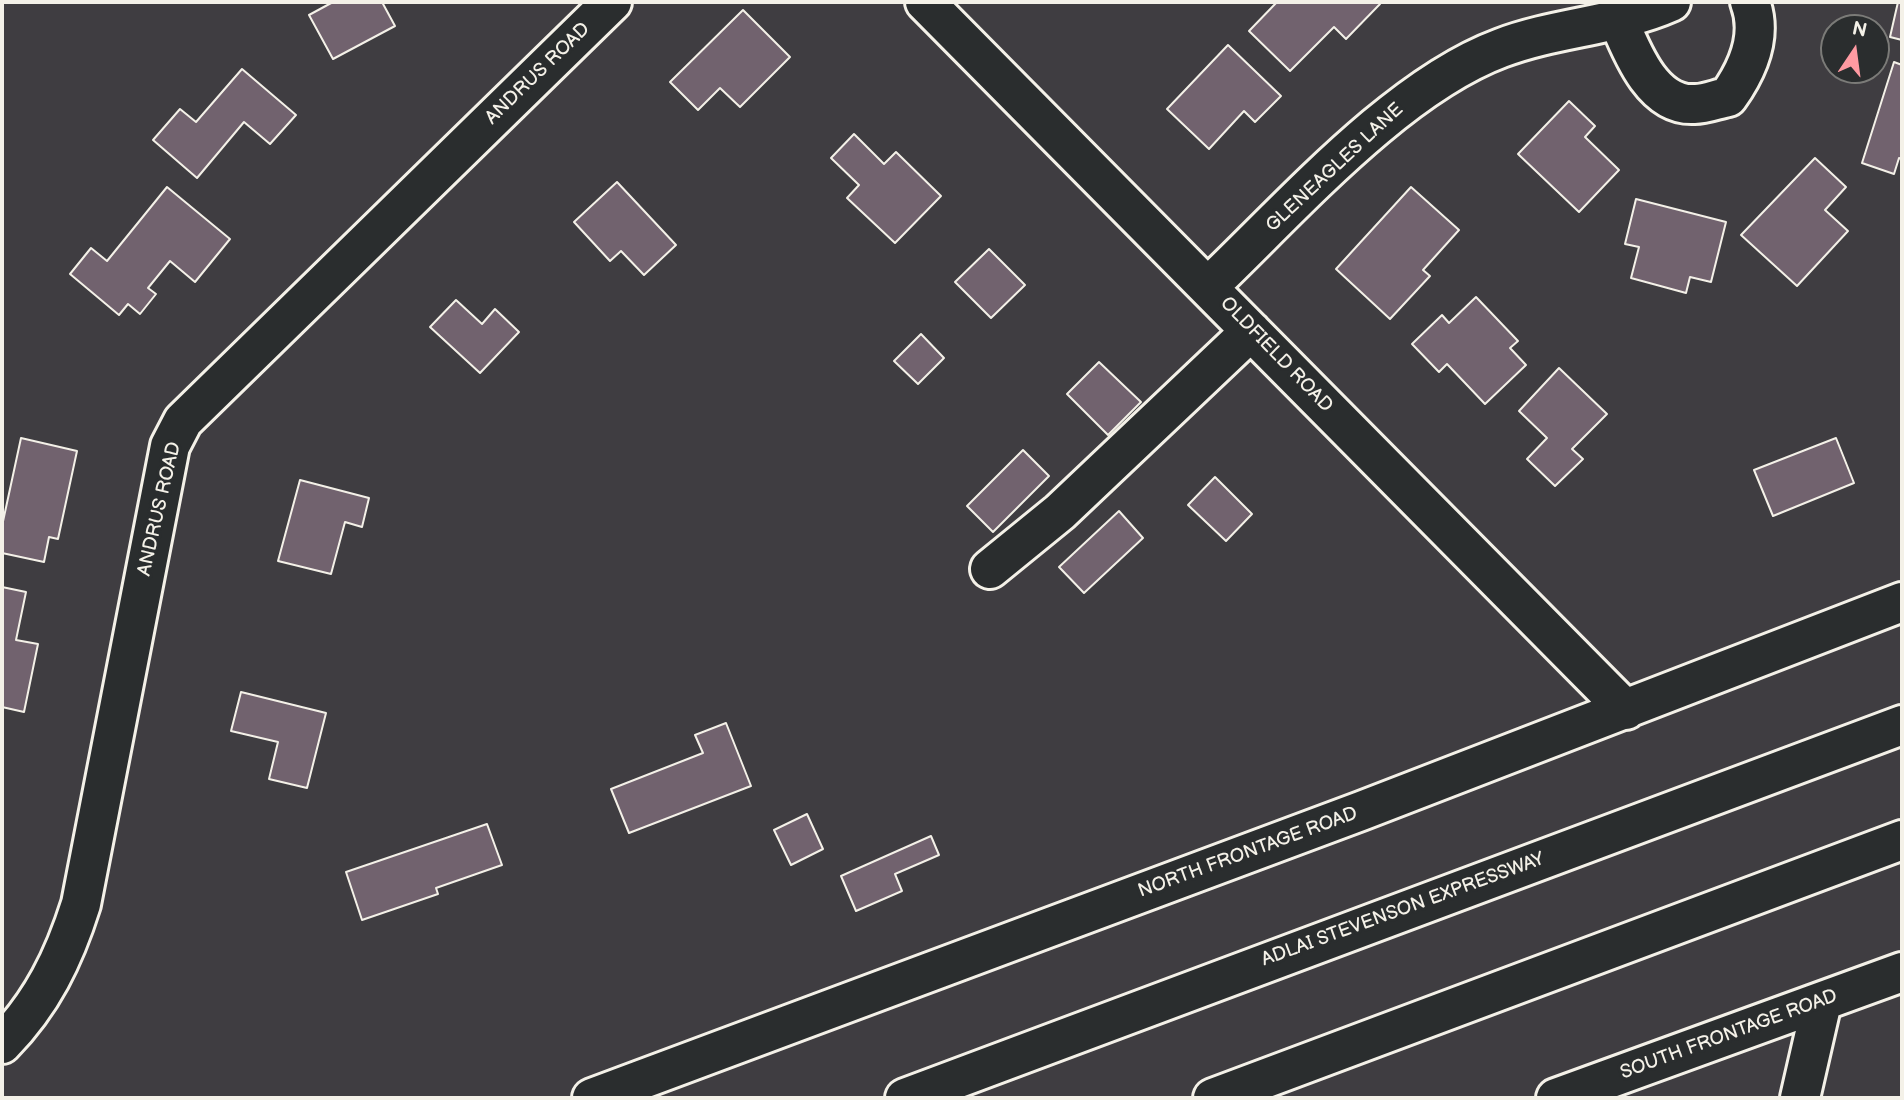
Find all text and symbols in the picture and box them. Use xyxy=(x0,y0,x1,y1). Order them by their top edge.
north arrow xyxy=(1820,14,1890,84)
text: N xyxy=(1850,17,1869,43)
street label: ANDRUS ROAD xyxy=(481,18,595,130)
street label: GLENEAGLES LANE xyxy=(1262,99,1408,237)
street label: OLDFIELD ROAD xyxy=(1215,292,1337,418)
street label: ANDRUS ROAD xyxy=(134,440,186,578)
street label: NORTH FRONTAGE ROAD xyxy=(1135,803,1361,903)
street label: ADLAI STEVENSON EXPRESSWAY xyxy=(1259,848,1547,972)
street label: SOUTH FRONTAGE ROAD xyxy=(1617,985,1841,1085)

